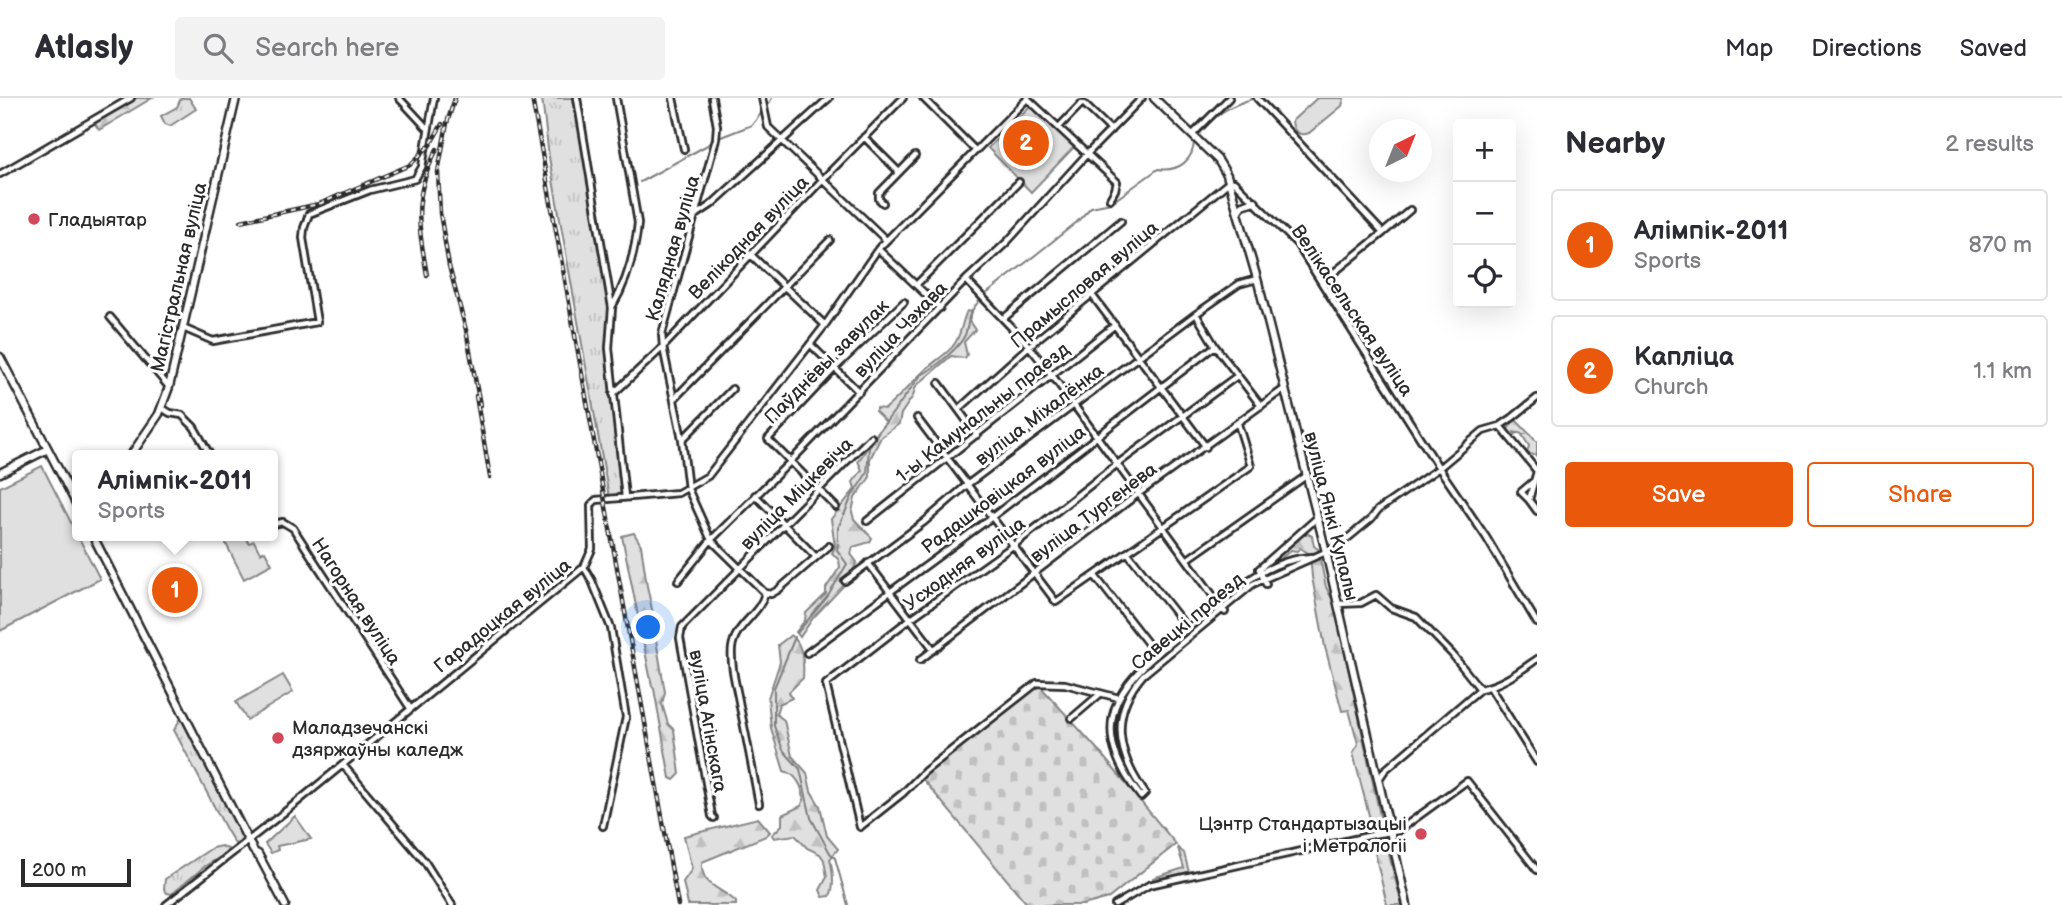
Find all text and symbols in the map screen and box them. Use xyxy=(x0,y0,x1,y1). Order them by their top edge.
search box xyxy=(175,17,665,80)
text: Atlasly xyxy=(35,28,133,68)
icon: search xyxy=(199,29,237,67)
text: Search here xyxy=(255,33,399,64)
text: Map xyxy=(1725,34,1773,63)
text: Directions xyxy=(1811,34,1922,63)
text: Saved xyxy=(1960,34,2027,63)
pin: 2 xyxy=(1003,117,1049,169)
north arrow xyxy=(1369,119,1432,182)
map controls xyxy=(1453,119,1516,308)
button: + xyxy=(1453,119,1516,182)
text: Nearby xyxy=(1565,126,1665,162)
text: 2 results xyxy=(1945,130,2034,158)
street label: Велікодная вуліца xyxy=(684,171,814,305)
street label: Калядная вуліца xyxy=(642,173,705,324)
street label: Магістральная вуліца xyxy=(146,180,212,374)
button: − xyxy=(1453,182,1516,245)
place label: Гладыятар xyxy=(48,209,147,232)
marker: Гладыятар xyxy=(26,211,42,227)
text: Алімпік-2011 xyxy=(1634,216,1789,247)
street label: Прамысловая вуліца xyxy=(1006,217,1164,354)
street label: Велікасельская вуліца xyxy=(1286,221,1418,401)
text: 1 xyxy=(1585,231,1595,259)
text: 870 m xyxy=(1969,231,2032,259)
button: locate xyxy=(1453,245,1516,308)
text: Sports xyxy=(1634,247,1701,275)
street label: вуліца Чэхава xyxy=(849,277,953,383)
street label: Паўднёвы завулак xyxy=(760,295,894,429)
street label: 1-ы Камунальны праезд xyxy=(892,338,1075,488)
text: Капліца xyxy=(1634,342,1734,373)
text: 2 xyxy=(1583,357,1597,385)
text: 1.1 km xyxy=(1973,357,2032,385)
street label: вуліца Міхалёнка xyxy=(971,359,1109,471)
text: Church xyxy=(1634,373,1709,401)
street label: Радашковіцкая вуліца xyxy=(917,421,1090,559)
street label: вуліца Янкі Купалы xyxy=(1298,429,1363,603)
street label: вуліца Міцкевіча xyxy=(736,433,858,555)
popup xyxy=(72,450,278,541)
street label: вуліца Тургенева xyxy=(1026,458,1162,568)
button: Save xyxy=(1565,462,1793,527)
button: Share xyxy=(1807,462,2034,527)
text: Алімпік-2011 xyxy=(98,466,252,497)
text: Sports xyxy=(98,497,165,525)
street label: Усходняя вуліца xyxy=(900,512,1030,616)
street label: Нагорная вуліца xyxy=(306,534,405,670)
street label: Гарадоцкая вуліца xyxy=(430,554,576,678)
pin: 1 xyxy=(152,564,198,616)
street label: Савецкі праезд xyxy=(1127,568,1249,676)
your location xyxy=(631,610,665,644)
street label: вуліца Агінскага xyxy=(684,648,731,794)
place label: Маладзечанскі дзяржаўны каледж xyxy=(292,717,464,762)
marker: Маладзечанскі дзяржаўны каледж xyxy=(270,730,286,746)
place label: Цэнтр Стандартызацыі і Метралогіі xyxy=(1198,813,1407,858)
marker: Цэнтр Стандартызацыі і Метралогіі xyxy=(1413,826,1429,842)
scale bar xyxy=(21,856,131,888)
text: 200 m xyxy=(32,859,86,882)

